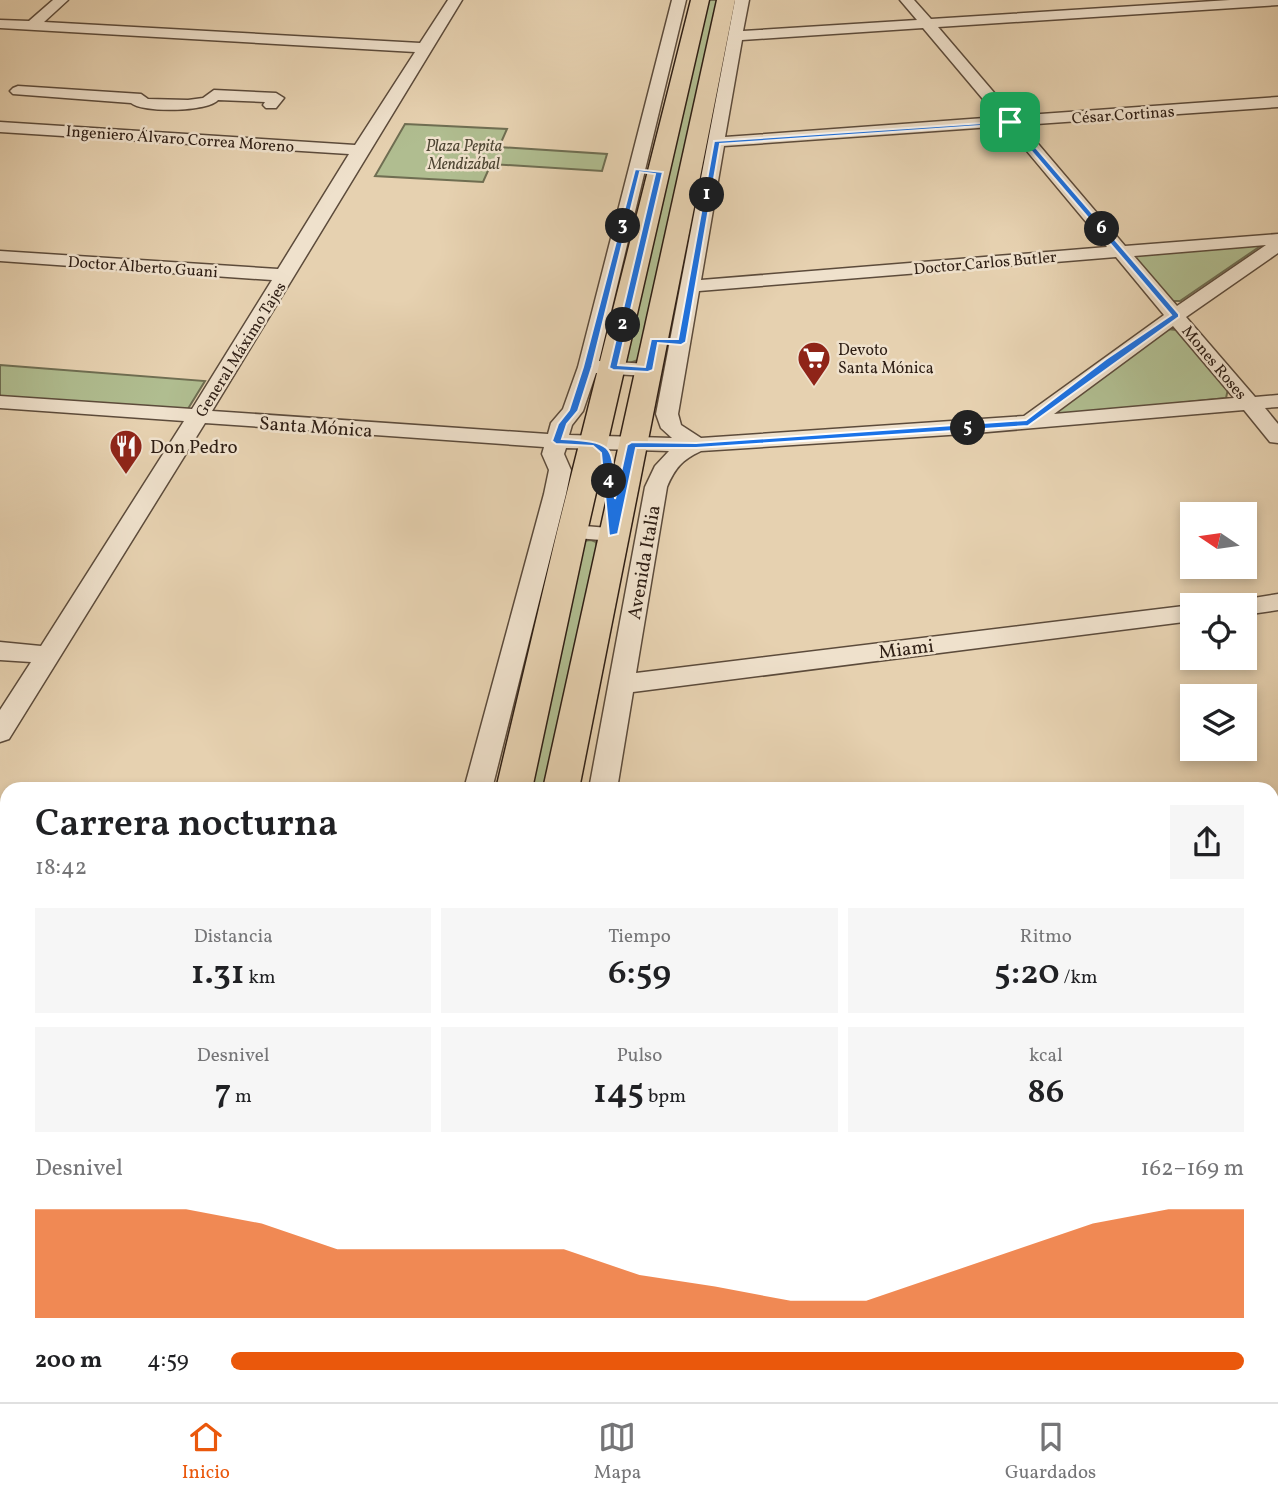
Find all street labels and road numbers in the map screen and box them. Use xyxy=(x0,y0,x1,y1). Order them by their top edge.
street label: César Cortinas xyxy=(1071,101,1176,131)
street label: Ingeniero Álvaro Correa Moreno xyxy=(65,121,295,159)
street label: Doctor Carlos Butler xyxy=(913,247,1058,281)
street label: Doctor Alberto Guani xyxy=(67,252,219,284)
street label: General Máximo Tajes xyxy=(191,278,292,422)
street label: Mones Roses xyxy=(1176,321,1251,405)
street label: Santa Mónica xyxy=(258,411,373,445)
street label: Avenida Italia xyxy=(622,503,668,622)
street label: Miami xyxy=(877,634,936,666)

